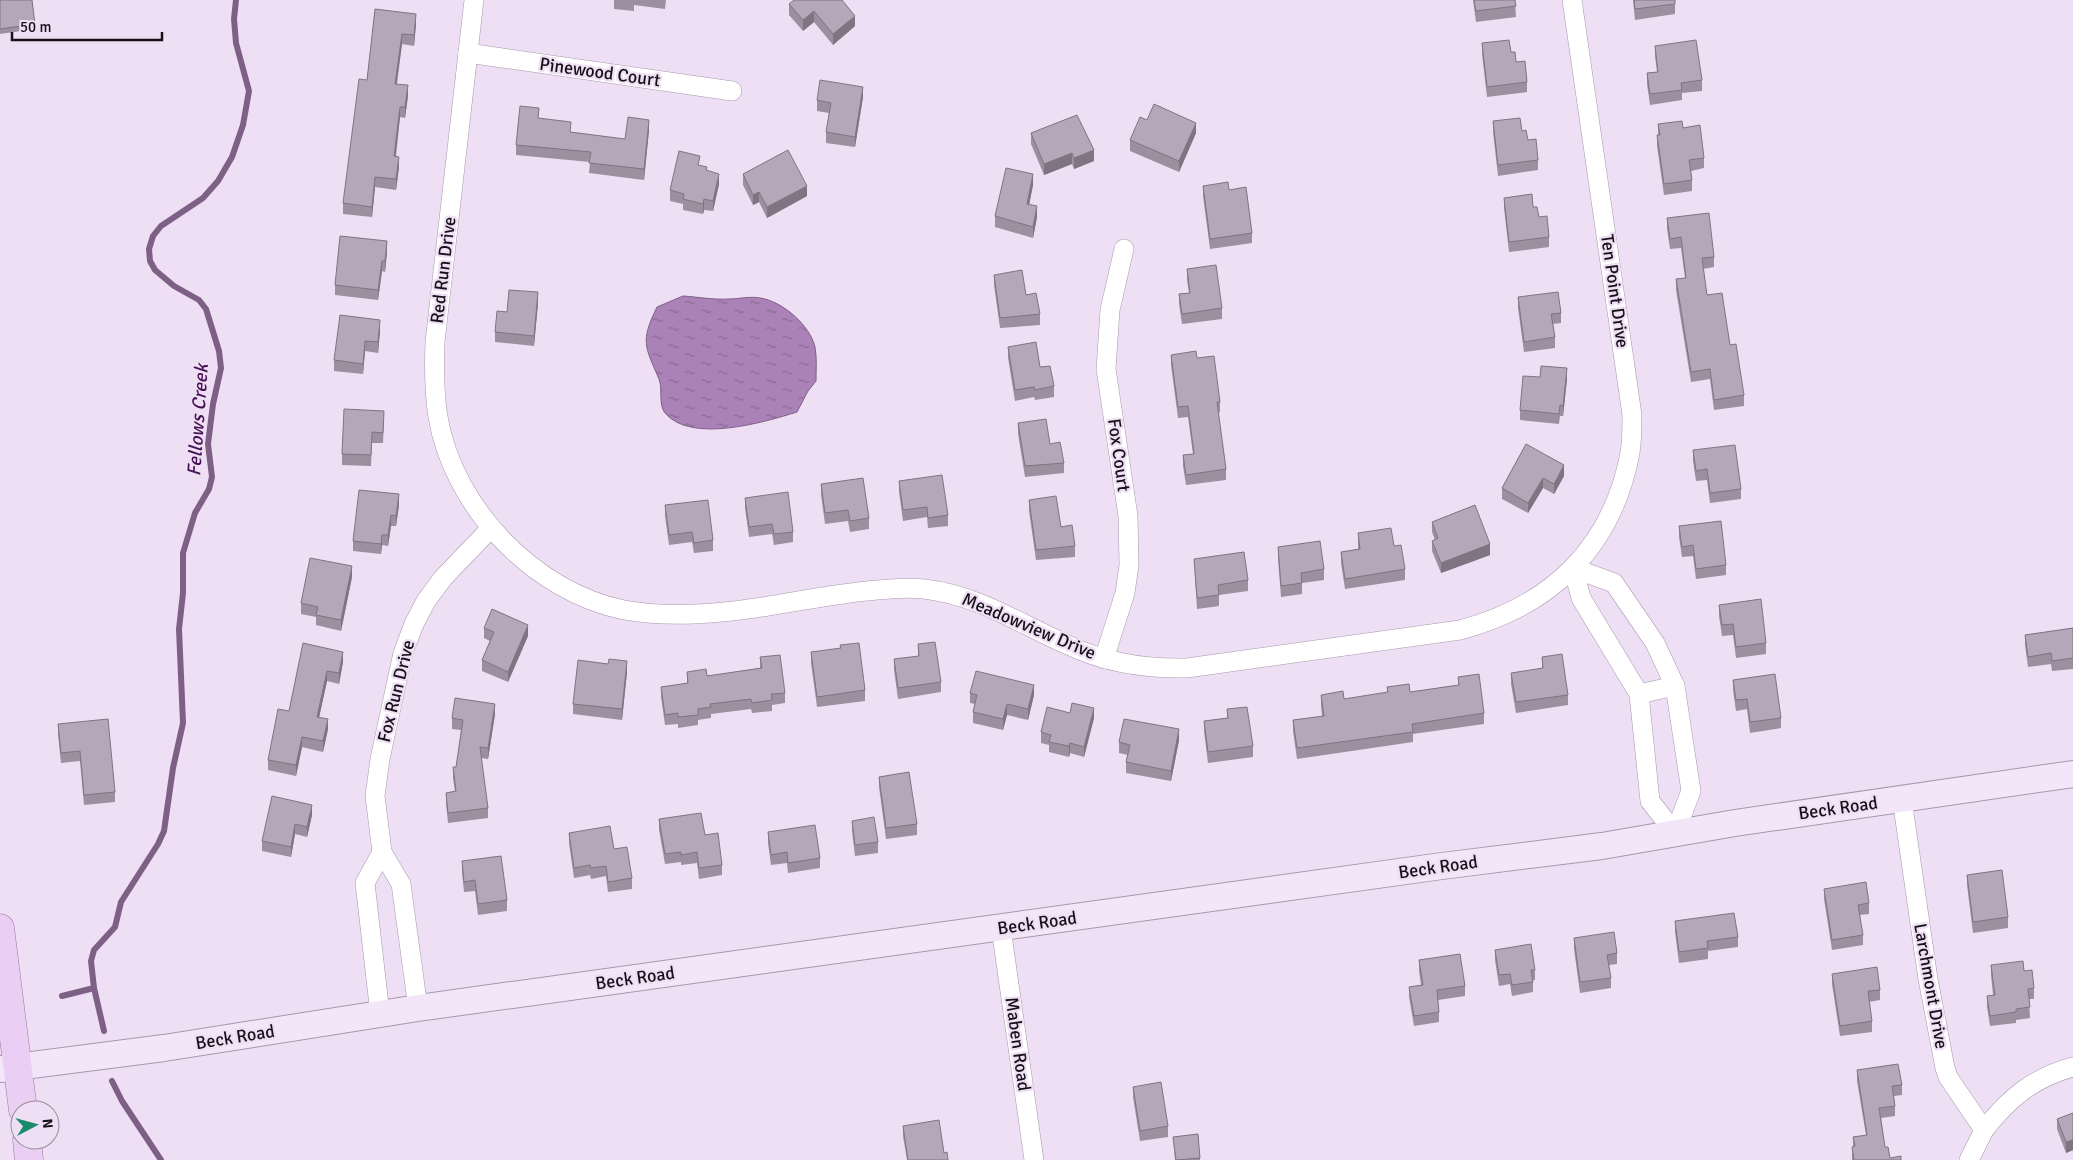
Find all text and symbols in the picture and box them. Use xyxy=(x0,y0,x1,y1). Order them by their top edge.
scale bar xyxy=(12,10,162,42)
text: 50 m xyxy=(20,18,51,36)
street label: Pinewood Court xyxy=(538,53,662,91)
street label: Red Run Drive xyxy=(426,215,460,325)
street label: Ten Point Drive xyxy=(1596,233,1634,349)
water label: Fellows Creek xyxy=(182,362,214,477)
street label: Fox Court xyxy=(1103,417,1135,493)
street label: Meadowview Drive xyxy=(959,588,1099,664)
street label: Fox Run Drive xyxy=(373,638,419,744)
street label: Beck Road xyxy=(1797,792,1879,824)
street label: Beck Road xyxy=(1397,851,1479,883)
street label: Beck Road xyxy=(996,907,1078,939)
street label: Larchmont Drive xyxy=(1909,922,1953,1050)
street label: Beck Road xyxy=(594,962,676,994)
street label: Maben Road xyxy=(1001,996,1035,1092)
street label: Beck Road xyxy=(194,1020,276,1054)
north arrow xyxy=(10,1100,60,1150)
text: N xyxy=(38,1118,56,1129)

